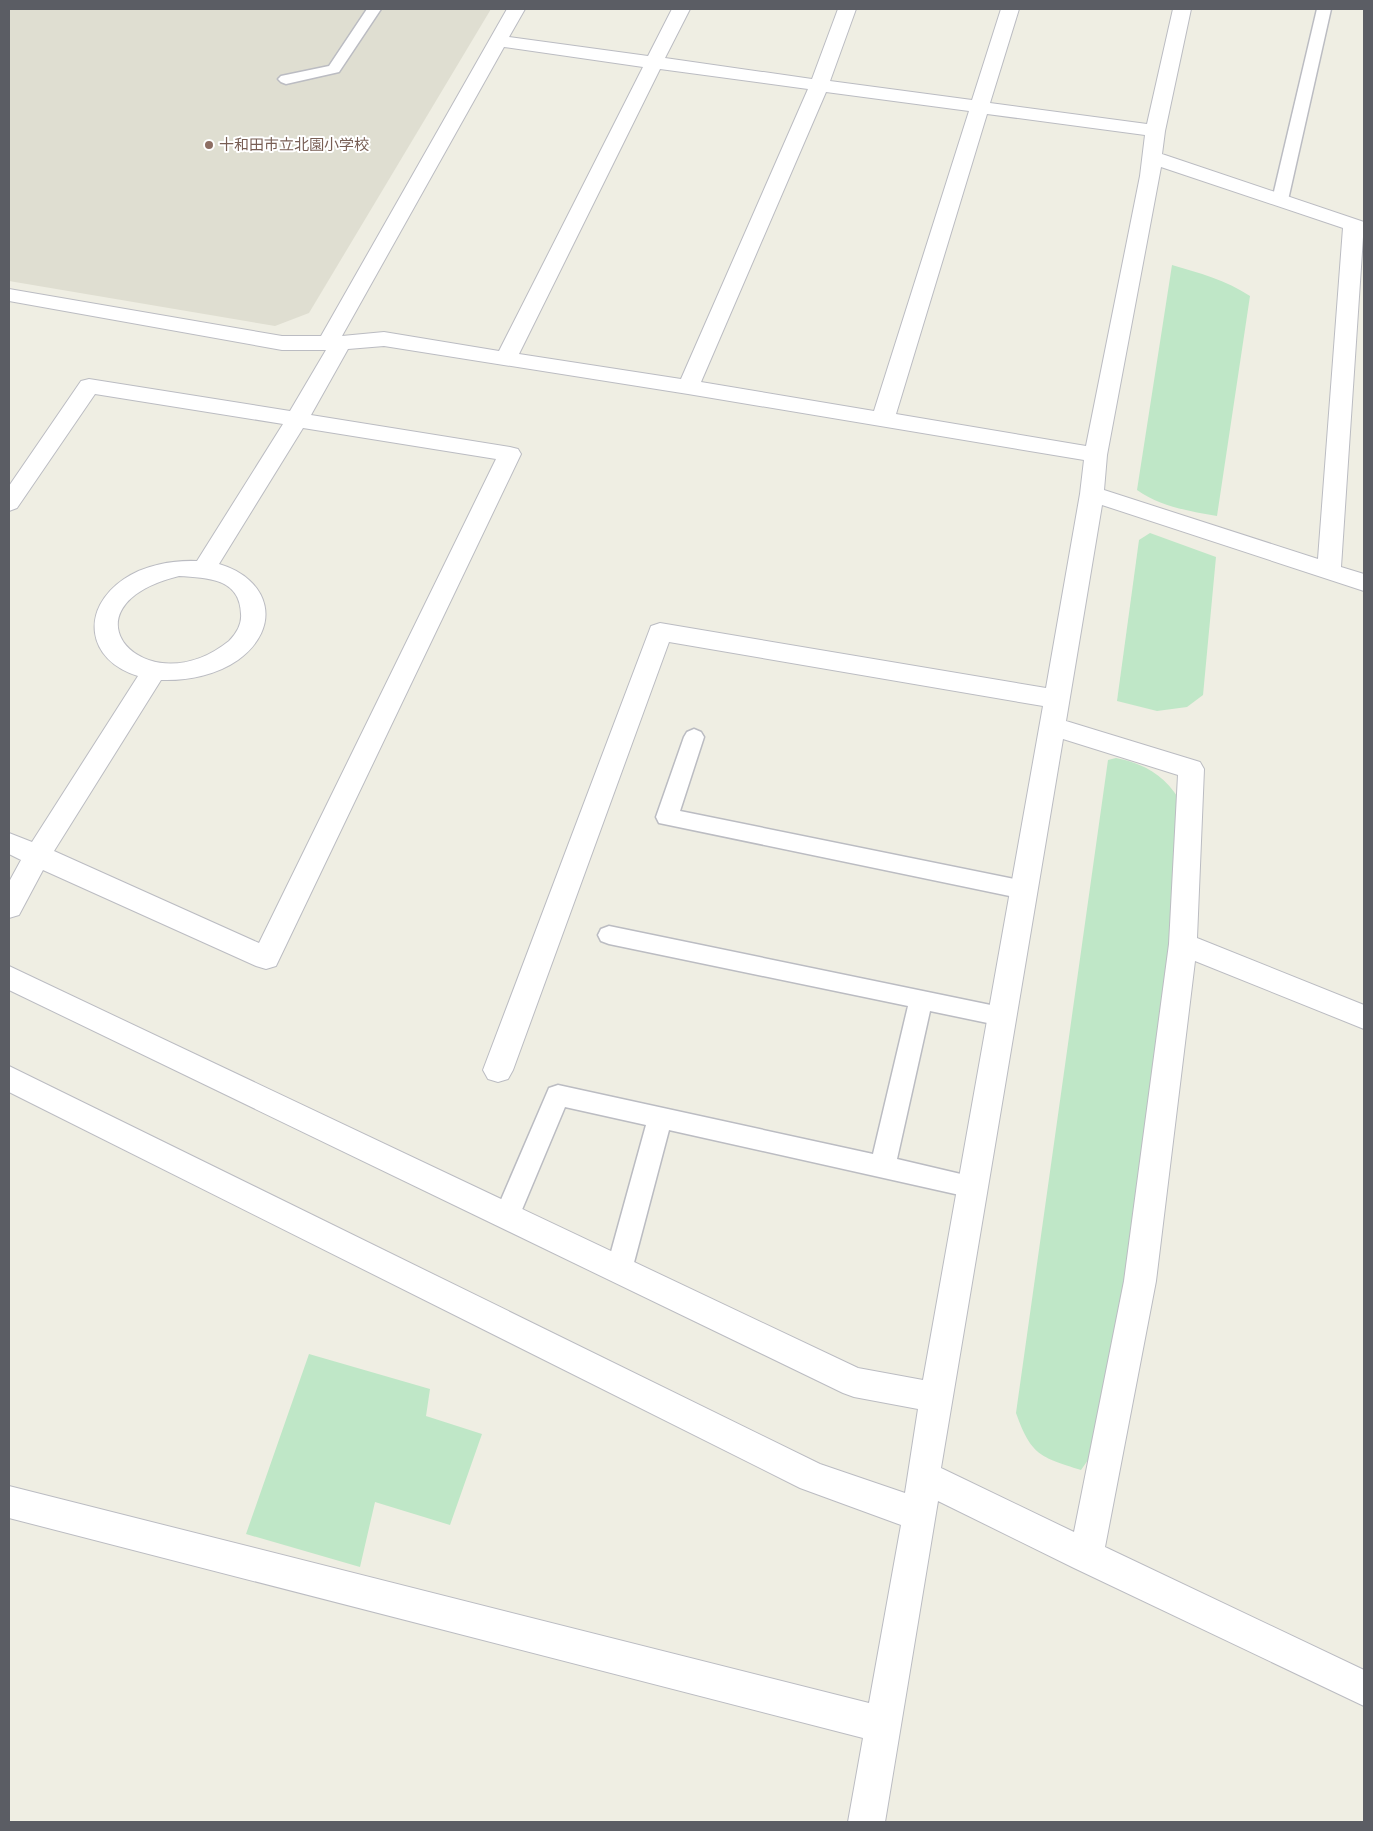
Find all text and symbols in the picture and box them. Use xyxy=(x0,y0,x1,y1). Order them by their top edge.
place label: 十和田市立北園小学校 xyxy=(219,136,369,156)
marker: 十和田市立北園小学校 xyxy=(203,139,215,151)

